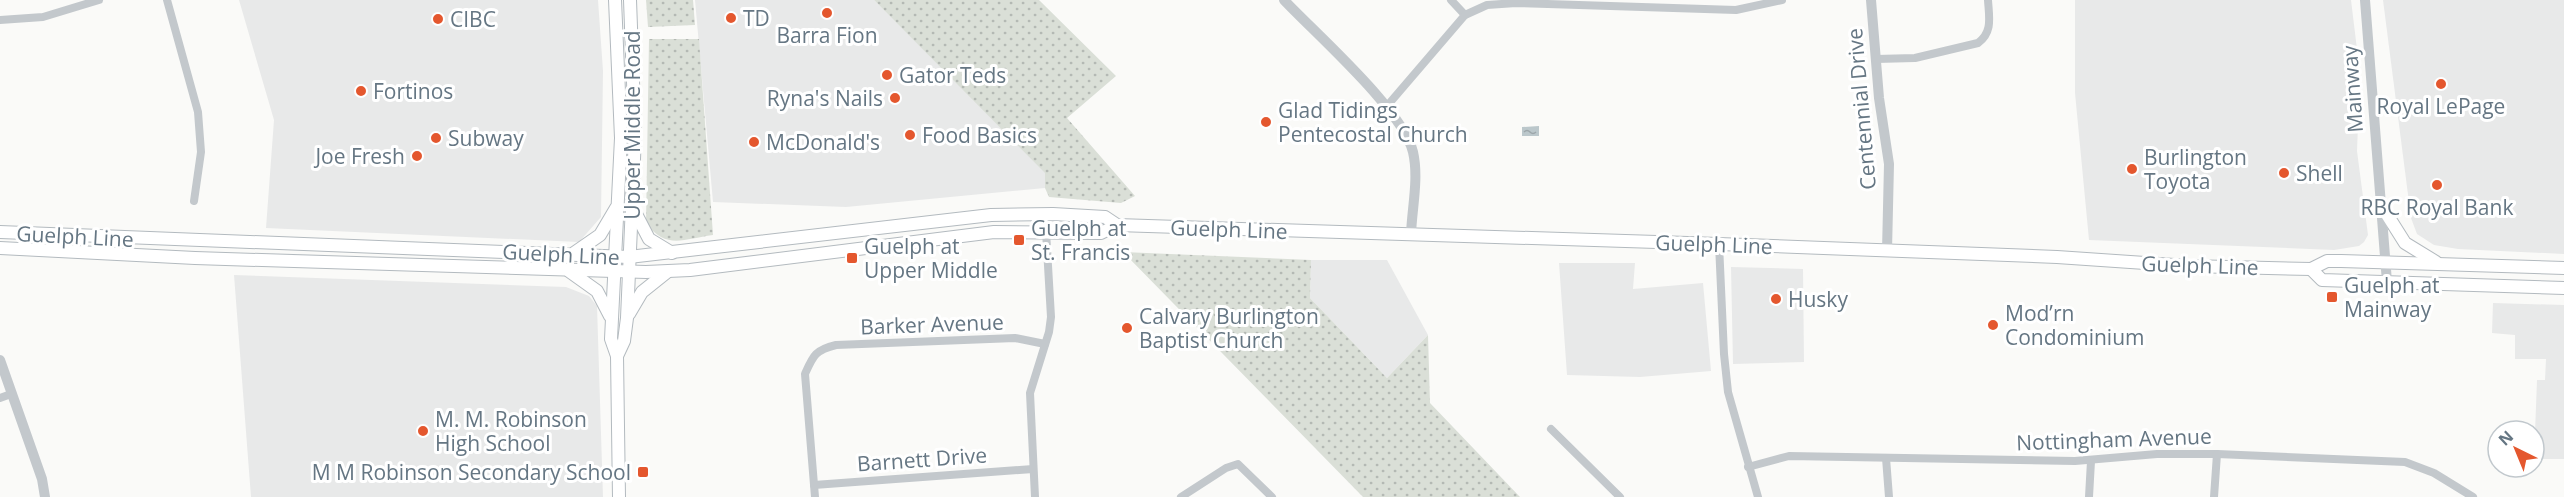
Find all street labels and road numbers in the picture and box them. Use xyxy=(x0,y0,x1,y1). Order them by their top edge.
street label: Centennial Drive xyxy=(1840,27,1882,191)
street label: Upper Middle Road xyxy=(618,30,646,220)
street label: Mainway xyxy=(2335,44,2369,133)
street label: Guelph Line xyxy=(1170,213,1288,245)
street label: Guelph Line xyxy=(16,219,134,253)
street label: Guelph Line xyxy=(1655,228,1773,260)
street label: Guelph Line xyxy=(502,237,620,271)
street label: Guelph Line xyxy=(2141,249,2259,281)
street label: Barker Avenue xyxy=(860,307,1004,341)
street label: Nottingham Avenue xyxy=(2016,422,2212,456)
street label: Barnett Drive xyxy=(856,440,988,478)

